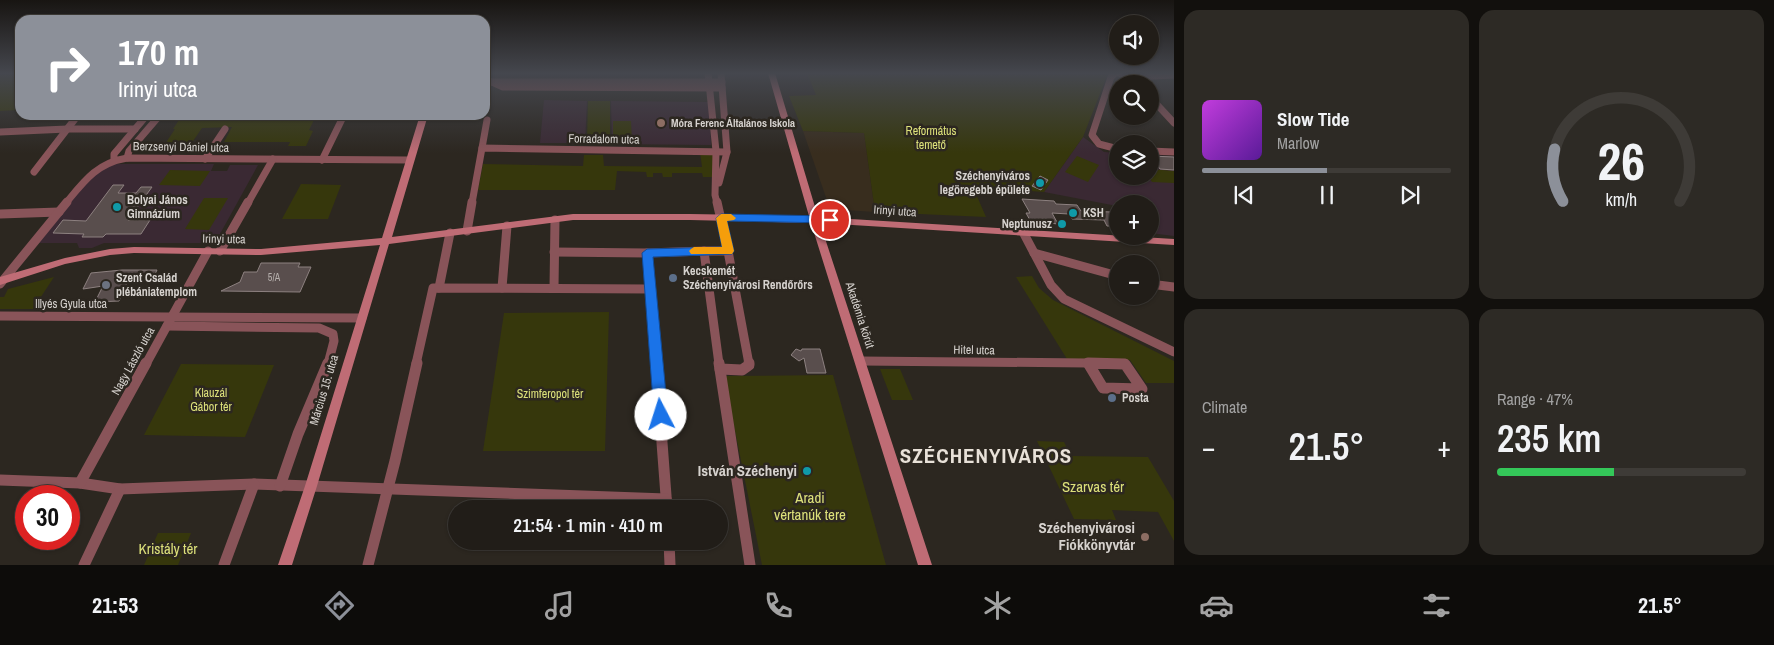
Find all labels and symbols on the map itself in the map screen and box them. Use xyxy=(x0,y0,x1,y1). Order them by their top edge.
place label: Móra Ferenc Általános Iskola xyxy=(671,116,795,130)
marker: Móra Ferenc Általános Iskola xyxy=(655,117,667,129)
park label: Református temető xyxy=(906,123,957,153)
street label: Forradalom utca xyxy=(568,130,640,148)
street label: Berzsenyi Dániel utca xyxy=(133,138,230,156)
place label: Széchenyiváros legöregebb épülete xyxy=(940,168,1031,198)
marker: Széchenyiváros legöregebb épülete xyxy=(1034,177,1046,189)
place label: Bolyai János Gimnázium xyxy=(127,192,188,222)
pin xyxy=(809,199,851,241)
marker: Bolyai János Gimnázium xyxy=(111,201,123,213)
street label: Irinyi utca xyxy=(873,202,918,221)
place label: KSH xyxy=(1083,205,1104,221)
marker: KSH xyxy=(1067,207,1079,219)
place label: Neptunusz xyxy=(1002,216,1052,232)
marker: Neptunusz xyxy=(1056,218,1068,230)
street label: Irinyi utca xyxy=(202,231,246,247)
place label: Kecskemét Széchenyivárosi Rendőrőrs xyxy=(683,263,813,293)
place label: Szent Család plébániatemplom xyxy=(116,270,197,300)
house number: 5/A xyxy=(268,271,281,284)
marker: Kecskemét Széchenyivárosi Rendőrőrs xyxy=(667,272,679,284)
marker: Szent Család plébániatemplom xyxy=(100,279,112,291)
street label: Akadémia körút xyxy=(841,279,878,350)
street label: Illyés Gyula utca xyxy=(35,296,108,312)
street label: Nagy László utca xyxy=(108,324,159,398)
street label: Hitel utca xyxy=(953,342,995,358)
street label: Március 15. utca xyxy=(306,352,342,427)
park label: Klauzál Gábor tér xyxy=(190,385,233,415)
park label: Szimferopol tér xyxy=(517,386,584,402)
position arrow xyxy=(634,388,686,440)
place label: Posta xyxy=(1122,390,1149,406)
marker: Posta xyxy=(1106,392,1118,404)
district label: SZÉCHENYIVÁROS xyxy=(900,441,1072,470)
place label: István Széchenyi xyxy=(698,460,797,481)
marker: István Széchenyi xyxy=(801,465,813,477)
park label: Szarvas tér xyxy=(1062,476,1124,497)
speed limit sign: 30 xyxy=(15,485,80,550)
park label: Aradi vértanúk tere xyxy=(774,487,846,525)
place label: Széchenyivárosi Fiókkönyvtár xyxy=(1039,517,1135,555)
marker: Széchenyivárosi Fiókkönyvtár xyxy=(1139,531,1151,543)
park label: Kristály tér xyxy=(139,538,197,559)

